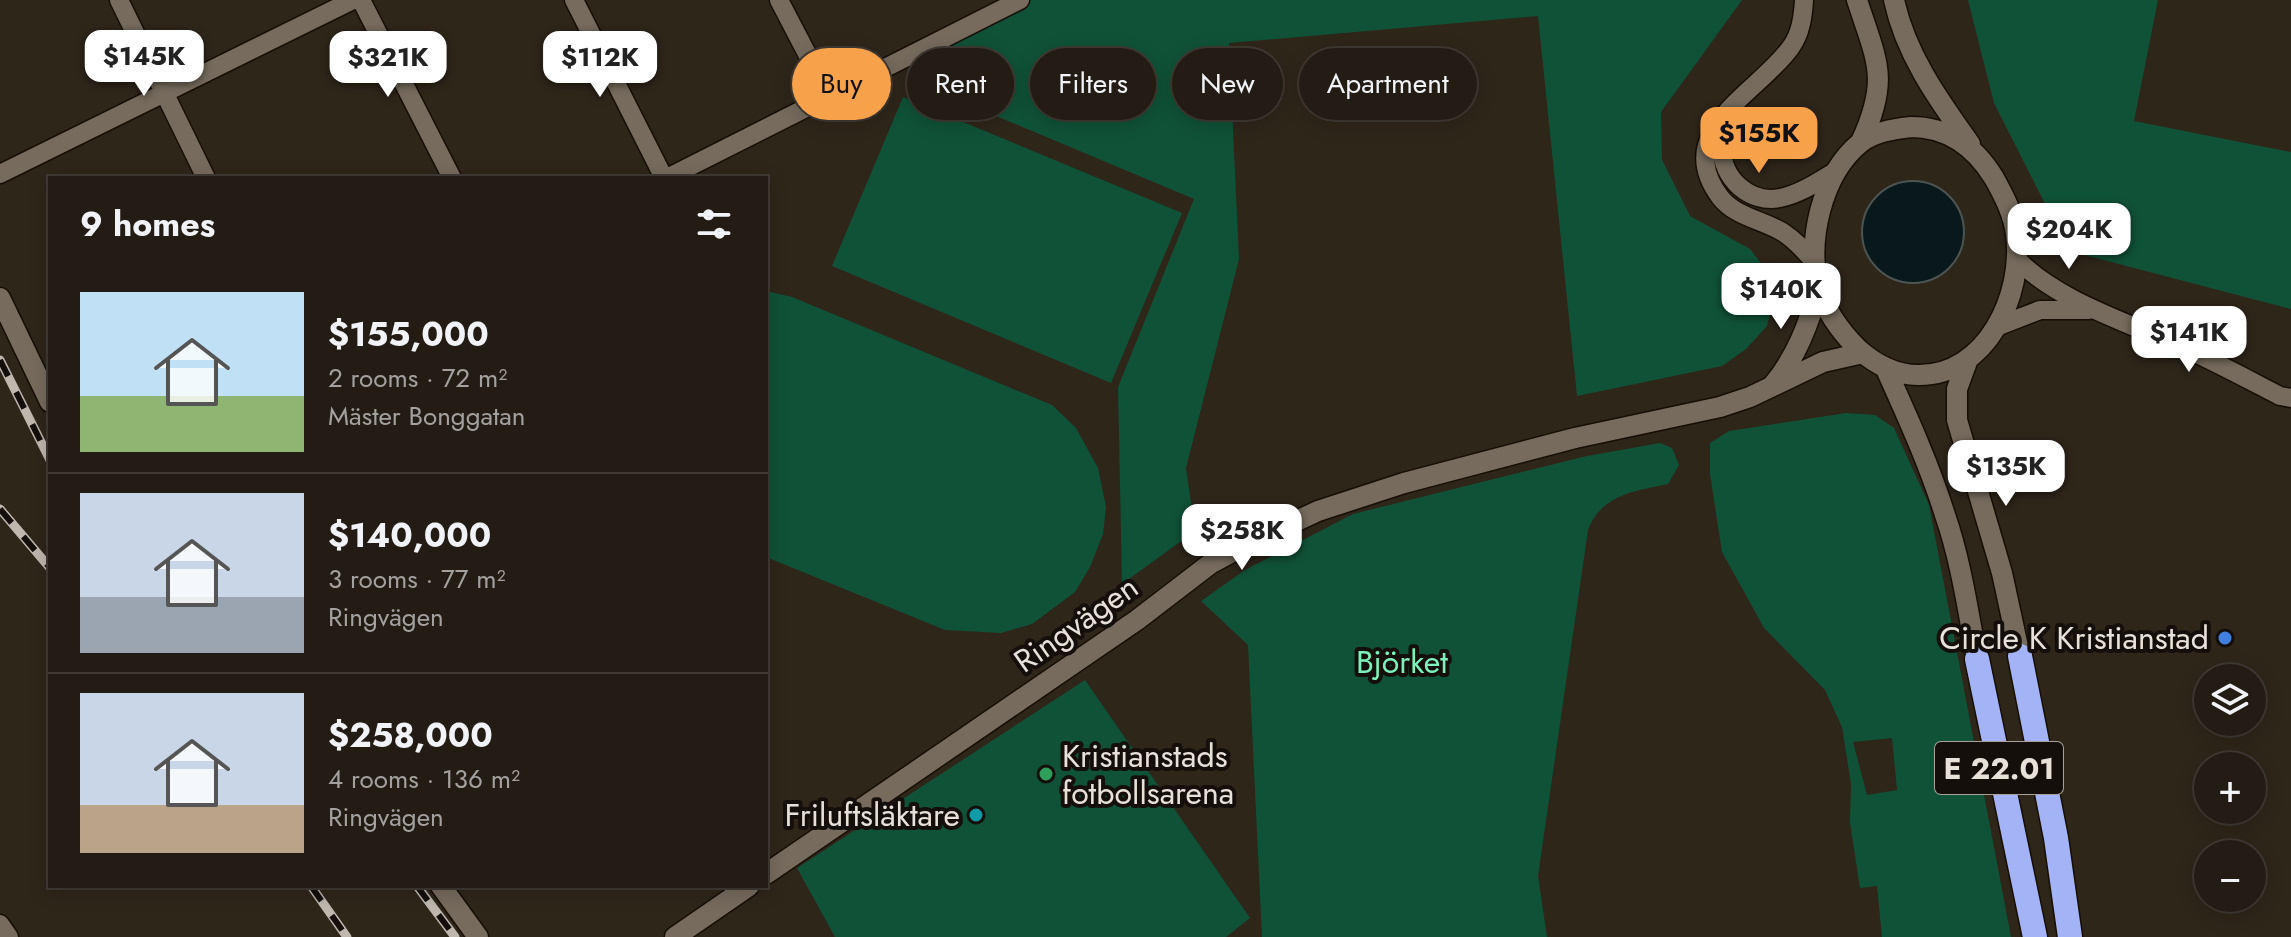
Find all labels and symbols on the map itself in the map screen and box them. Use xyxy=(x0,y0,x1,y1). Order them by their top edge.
pin: $145K xyxy=(88,30,200,98)
pin: $321K xyxy=(332,31,444,99)
pin: $112K xyxy=(544,31,656,99)
pin: $155K xyxy=(1703,107,1815,175)
pin: $204K xyxy=(2013,203,2125,271)
pin: $140K xyxy=(1725,263,1837,331)
pin: $141K xyxy=(2133,306,2245,374)
pin: $135K xyxy=(1950,440,2062,508)
pin: $258K xyxy=(1186,504,1298,572)
street label: Ringvägen xyxy=(1004,564,1148,684)
place label: Circle K Kristianstad xyxy=(1939,615,2209,661)
marker: Circle K Kristianstad xyxy=(2216,629,2234,647)
park label: Björket xyxy=(1356,639,1448,685)
place label: Kristianstads fotbollsarena xyxy=(1062,733,1234,816)
road number: E 22.01 xyxy=(1935,742,2063,794)
marker: Kristianstads fotbollsarena xyxy=(1037,765,1055,783)
place label: Friluftsläktare xyxy=(784,792,960,838)
marker: Friluftsläktare xyxy=(967,806,985,824)

